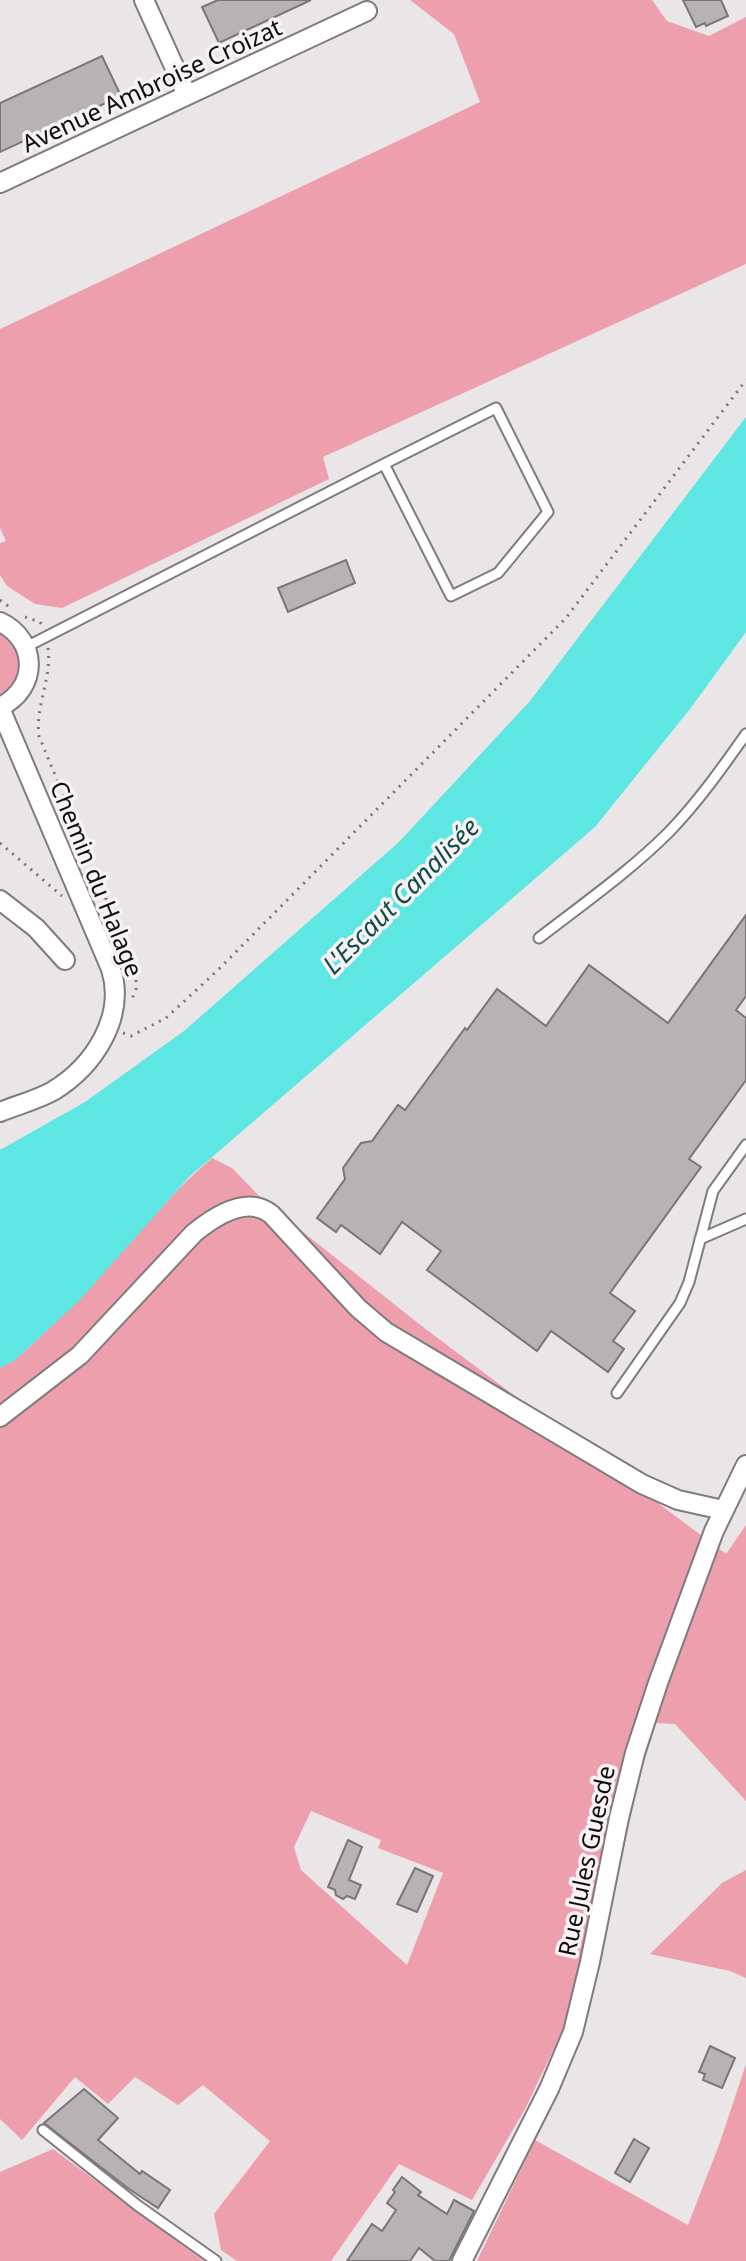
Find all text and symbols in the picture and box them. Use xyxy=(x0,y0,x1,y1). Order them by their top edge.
street label: Avenue Ambroise Croizat xyxy=(16,10,287,159)
street label: Chemin du Halage xyxy=(43,776,152,981)
water label: L'Escaut Canalisée xyxy=(314,809,487,982)
street label: Rue Jules Guesde xyxy=(549,1762,622,1959)

